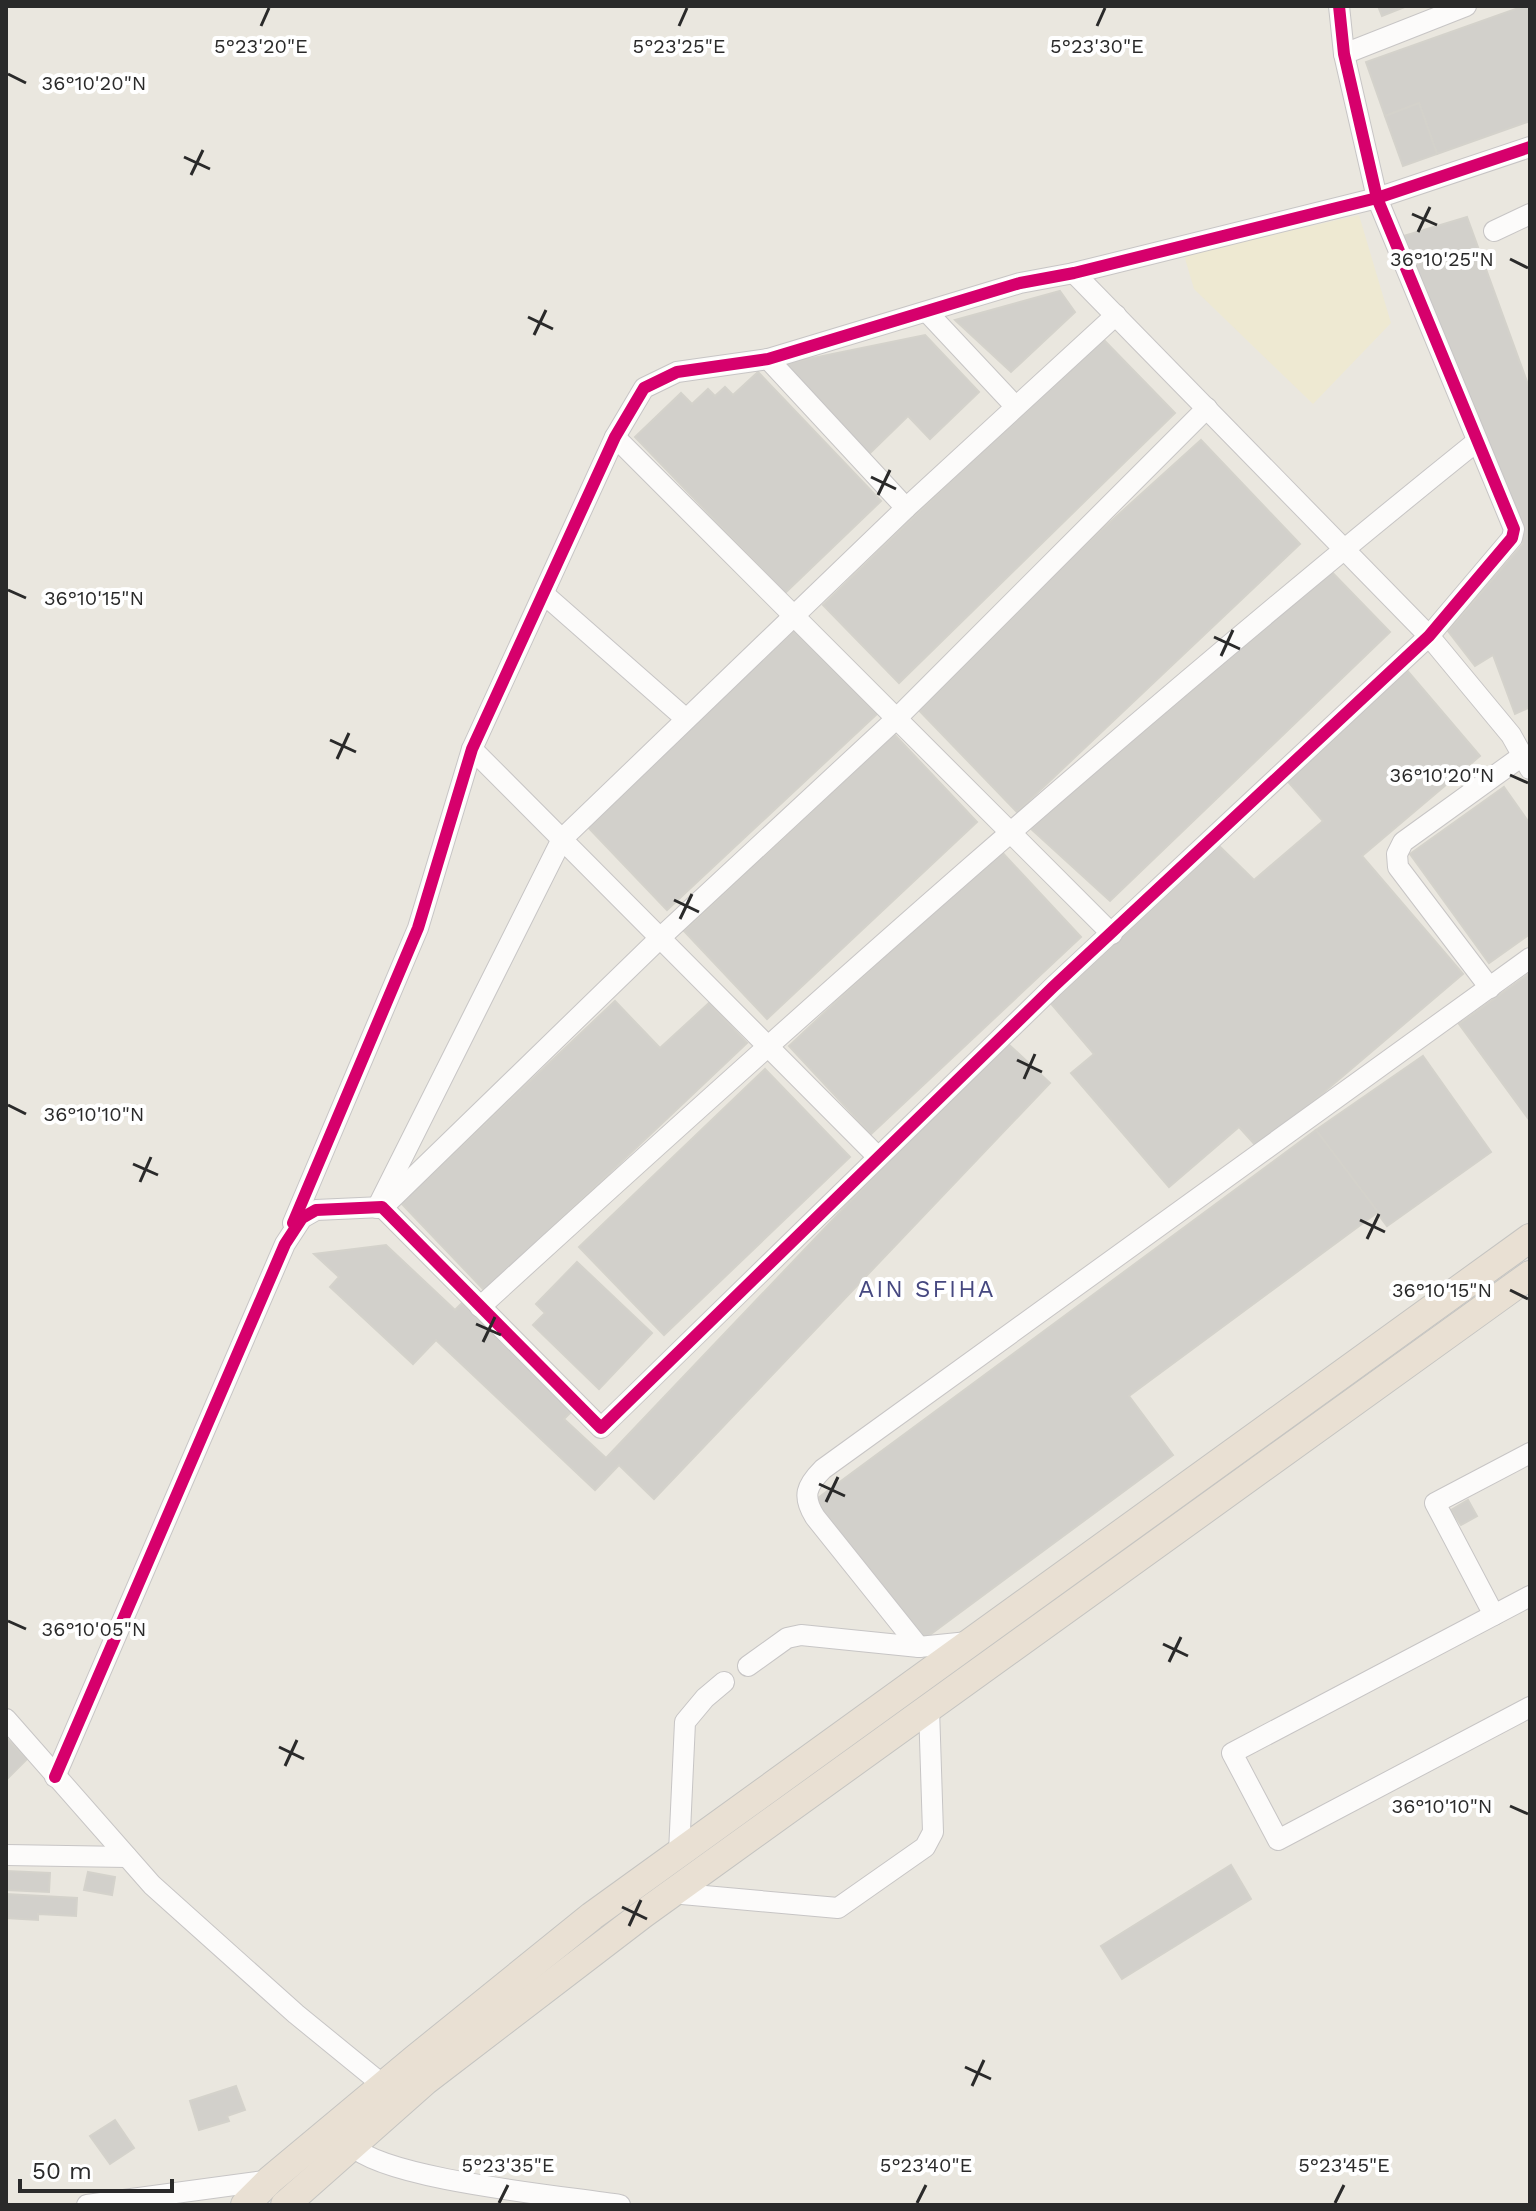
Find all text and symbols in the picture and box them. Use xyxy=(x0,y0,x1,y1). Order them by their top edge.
text: 5°23'20"E xyxy=(214,34,308,58)
text: 5°23'25"E xyxy=(633,34,725,58)
text: 5°23'30"E xyxy=(1050,34,1144,58)
text: 36°10'20"N xyxy=(42,71,146,95)
text: 36°10'25"N xyxy=(1390,247,1494,271)
text: 36°10'15"N xyxy=(44,586,144,610)
text: 36°10'20"N xyxy=(1390,763,1494,787)
text: 36°10'10"N xyxy=(44,1102,144,1126)
district label: AIN SFIHA xyxy=(858,1275,996,1303)
text: 36°10'15"N xyxy=(1392,1278,1492,1302)
text: 36°10'05"N xyxy=(42,1617,146,1641)
text: 36°10'10"N xyxy=(1392,1794,1492,1818)
scale bar xyxy=(20,2143,172,2193)
text: 5°23'35"E xyxy=(462,2153,554,2177)
text: 5°23'40"E xyxy=(880,2153,972,2177)
text: 5°23'45"E xyxy=(1298,2153,1390,2177)
text: 50 m xyxy=(32,2157,92,2185)

